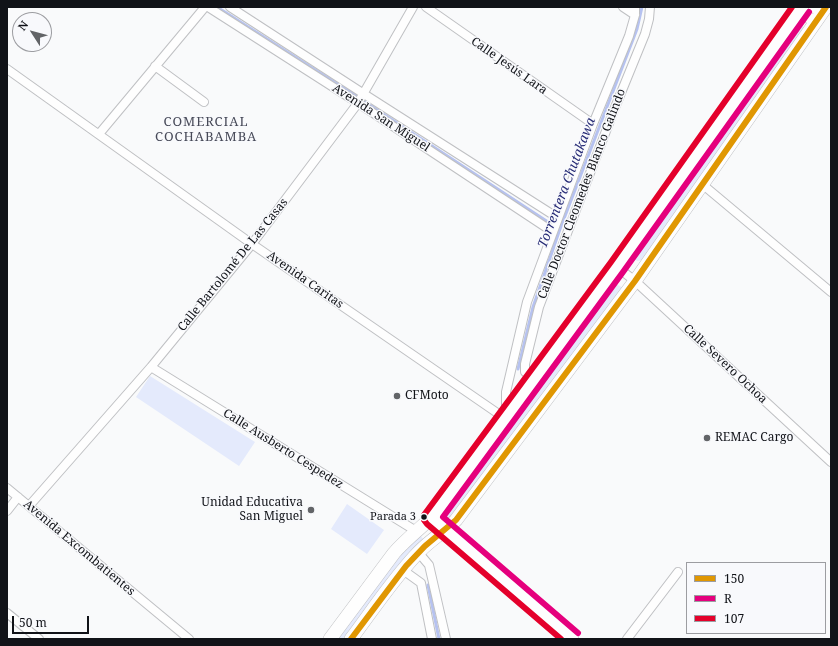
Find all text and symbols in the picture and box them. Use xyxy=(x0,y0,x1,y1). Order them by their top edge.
north arrow xyxy=(12,12,52,52)
text: N xyxy=(14,17,31,33)
street label: Calle Jesús Lara xyxy=(468,34,550,98)
street label: Avenida San Miguel xyxy=(330,81,432,155)
street label: Calle Doctor Cleomedes Blanco Galindo xyxy=(535,87,629,301)
district label: COMERCIAL COCHABAMBA xyxy=(155,114,257,145)
water label: Torrentera Chutakawa xyxy=(535,116,599,250)
street label: Calle Bartolomé De Las Casas xyxy=(175,196,291,334)
street label: Avenida Caritas xyxy=(264,248,346,312)
street label: Calle Severo Ochoa xyxy=(680,321,770,407)
place label: CFMoto xyxy=(405,389,449,403)
marker: CFMoto xyxy=(392,391,402,401)
street label: Calle Ausberto Cespedez xyxy=(220,406,346,492)
place label: REMAC Cargo xyxy=(715,431,793,445)
marker: REMAC Cargo xyxy=(702,433,712,443)
place label: Unidad Educativa San Miguel xyxy=(201,496,303,524)
street label: Avenida Excombatientes xyxy=(20,497,138,599)
marker: Unidad Educativa San Miguel xyxy=(306,505,316,515)
place label: Parada 3 xyxy=(370,510,416,524)
marker: Parada 3 xyxy=(419,512,429,522)
legend xyxy=(686,562,826,634)
text: 150 xyxy=(724,570,744,587)
text: R xyxy=(724,590,732,607)
scale bar xyxy=(14,608,91,634)
text: 107 xyxy=(724,610,744,627)
text: 50 m xyxy=(19,614,47,631)

